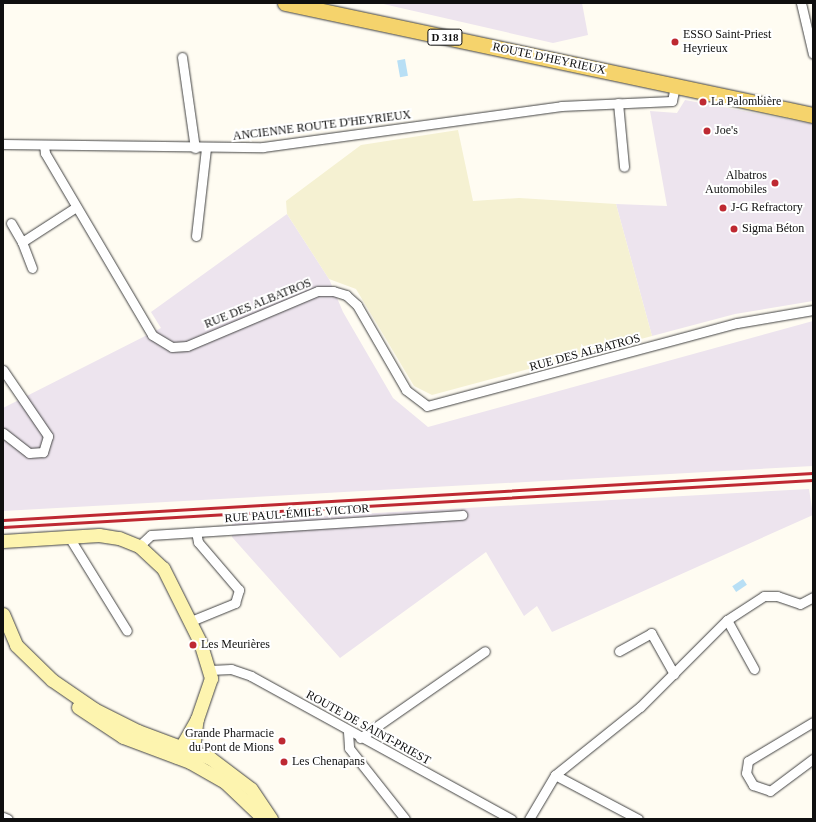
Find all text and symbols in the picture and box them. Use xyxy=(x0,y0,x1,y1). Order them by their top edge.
road number: D 318 xyxy=(427,28,463,46)
place label: ESSO Saint-Priest Heyrieux xyxy=(683,28,771,56)
marker: ESSO Saint-Priest Heyrieux xyxy=(670,37,680,47)
street label: ROUTE D'HEYRIEUX xyxy=(491,40,607,78)
place label: La Palombière xyxy=(711,95,781,109)
marker: La Palombière xyxy=(698,97,708,107)
street label: ANCIENNE ROUTE D'HEYRIEUX xyxy=(232,108,412,144)
place label: Joe's xyxy=(715,124,738,138)
marker: Joe's xyxy=(702,126,712,136)
place label: Albatros Automobiles xyxy=(705,169,767,197)
marker: Albatros Automobiles xyxy=(770,178,780,188)
place label: J-G Refractory xyxy=(731,201,803,215)
marker: J-G Refractory xyxy=(718,203,728,213)
place label: Sigma Béton xyxy=(742,222,804,236)
marker: Sigma Béton xyxy=(729,224,739,234)
street label: RUE DES ALBATROS xyxy=(202,276,314,332)
street label: RUE DES ALBATROS xyxy=(528,331,642,375)
street label: RUE PAUL-ÉMILE VICTOR xyxy=(224,502,370,526)
place label: Les Meurières xyxy=(201,638,270,652)
marker: Les Meurières xyxy=(188,640,198,650)
street label: ROUTE DE SAINT-PRIEST xyxy=(303,688,433,768)
place label: Grande Pharmacie du Pont de Mions xyxy=(185,727,274,755)
marker: Grande Pharmacie du Pont de Mions xyxy=(277,736,287,746)
place label: Les Chenapans xyxy=(292,755,365,769)
marker: Les Chenapans xyxy=(279,757,289,767)

